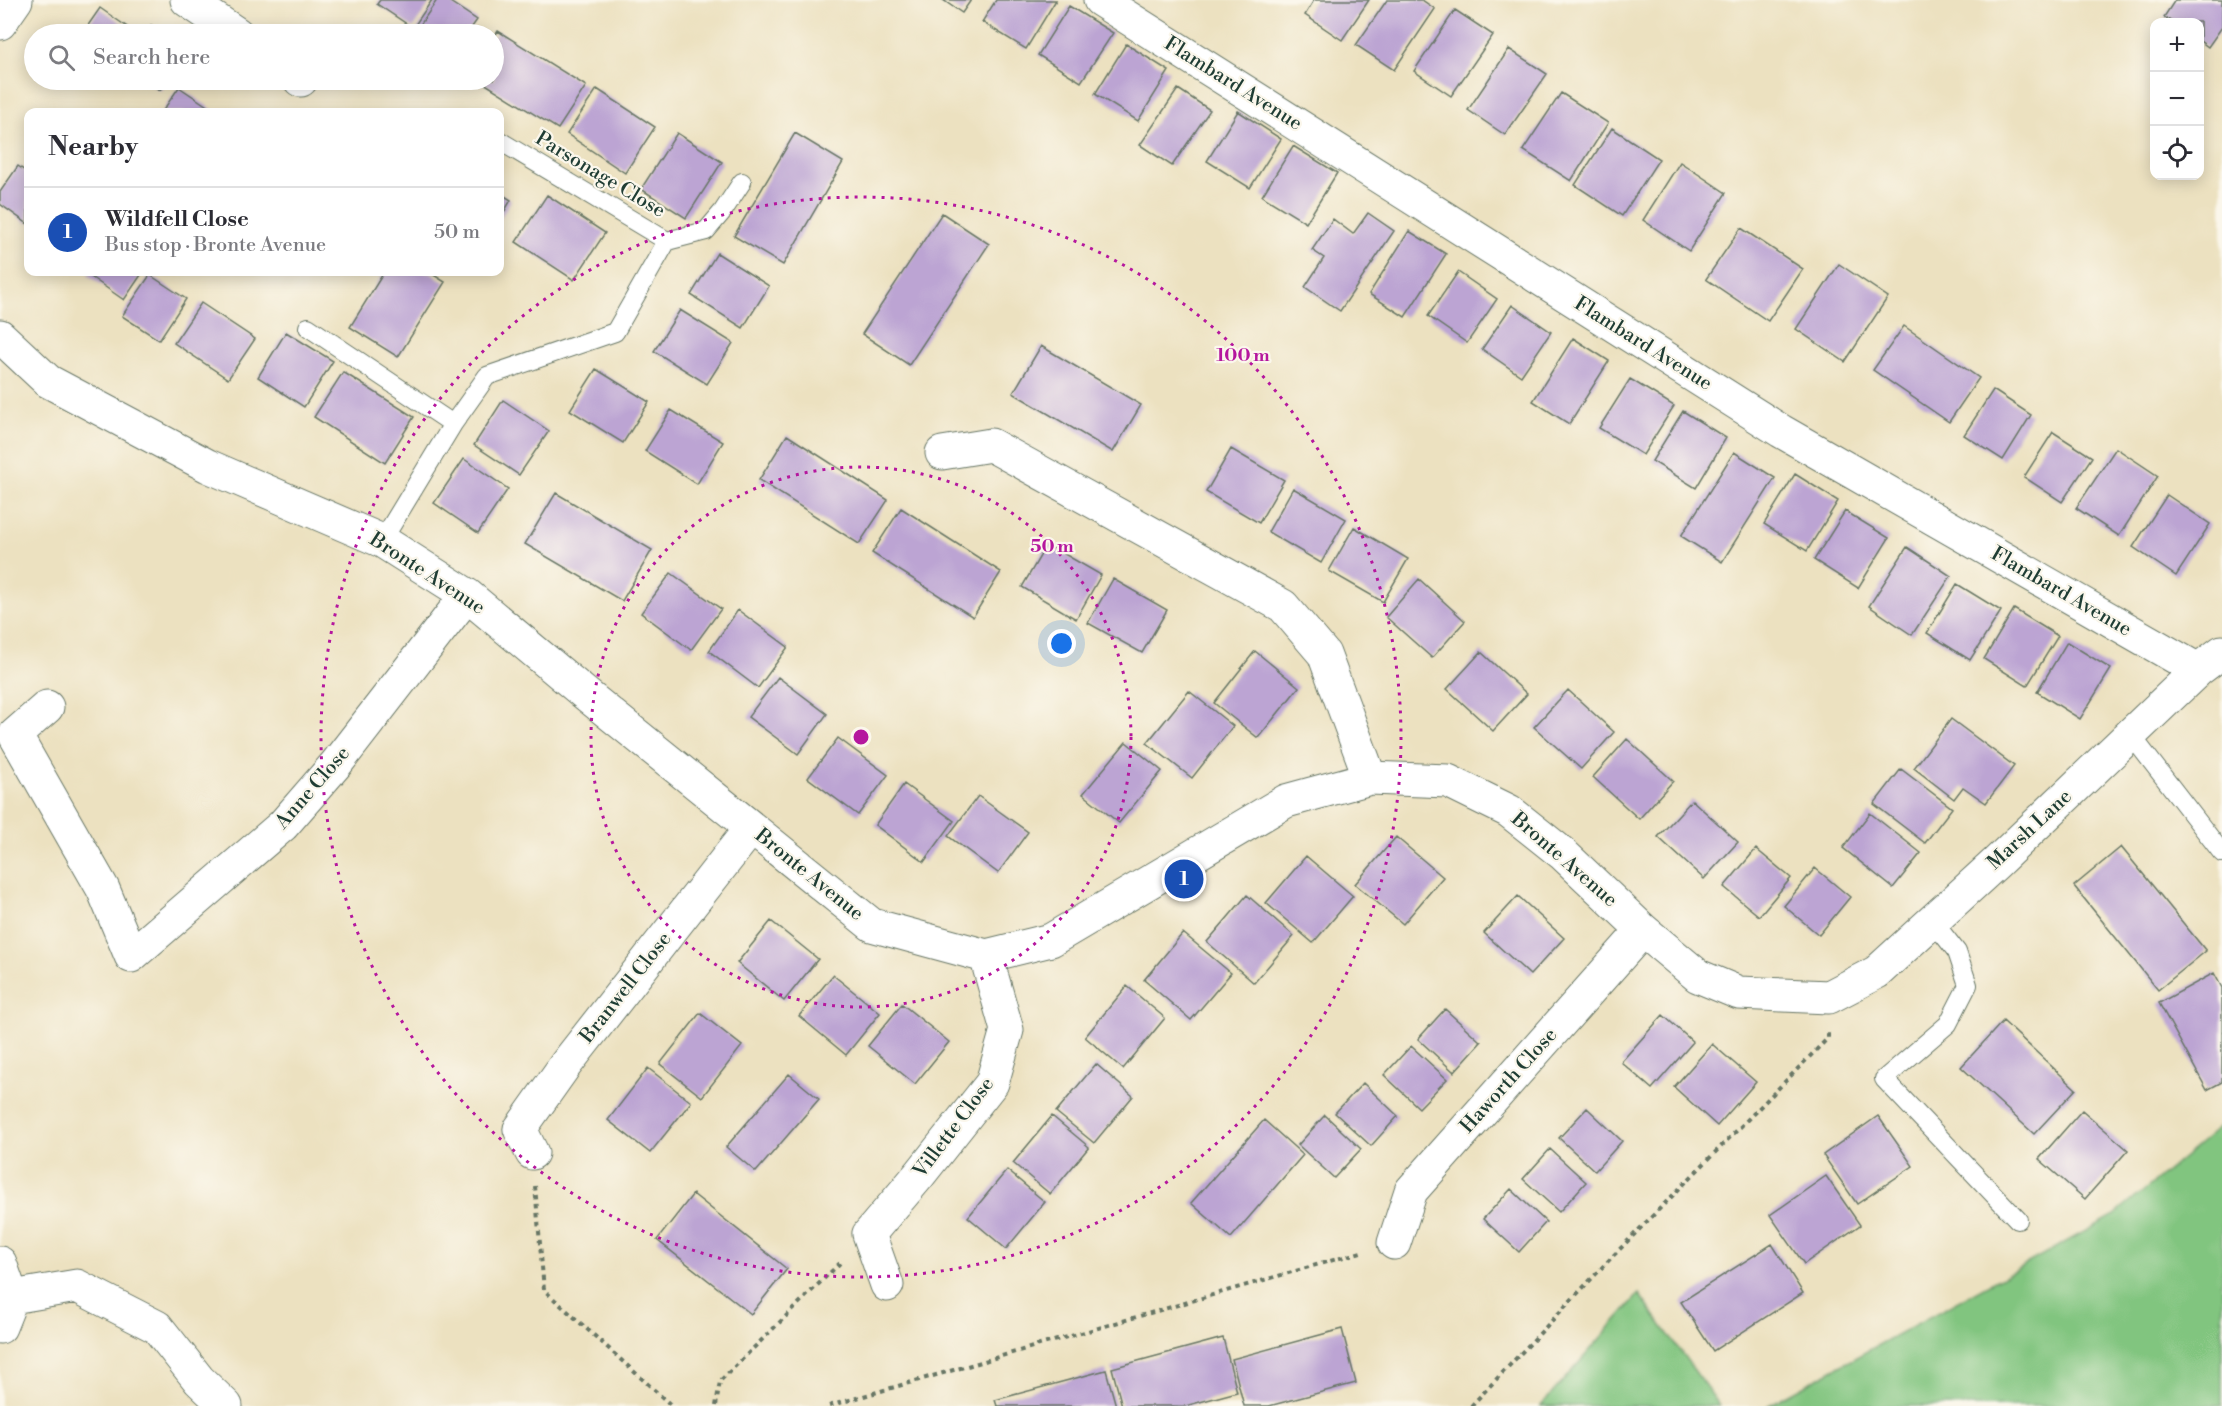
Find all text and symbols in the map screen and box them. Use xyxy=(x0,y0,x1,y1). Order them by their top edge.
map controls xyxy=(2150,18,2204,180)
button: + xyxy=(2150,18,2204,72)
search box xyxy=(24,24,504,90)
street label: Flambard Avenue xyxy=(1159,32,1307,136)
icon: search xyxy=(45,41,78,74)
text: Search here xyxy=(93,44,210,71)
button: − xyxy=(2150,72,2204,126)
street label: Parsonage Close xyxy=(530,126,670,224)
button: locate xyxy=(2150,126,2204,180)
text: Nearby xyxy=(48,131,138,163)
text: Wildfell Close xyxy=(105,206,249,233)
text: 1 xyxy=(63,220,72,245)
text: 50 m xyxy=(434,220,480,245)
text: Bus stop · Bronte Avenue xyxy=(105,233,326,258)
street label: Flambard Avenue xyxy=(1569,292,1717,396)
text: 100 m xyxy=(1216,344,1270,367)
street label: Bronte Avenue xyxy=(364,527,489,621)
text: 50 m xyxy=(1030,535,1074,558)
street label: Flambard Avenue xyxy=(1986,542,2136,642)
your location xyxy=(1047,629,1076,658)
centre of rings xyxy=(851,727,871,747)
street label: Anne Close xyxy=(270,741,356,835)
street label: Marsh Lane xyxy=(1982,784,2078,876)
street label: Bronte Avenue xyxy=(1505,806,1622,913)
street label: Bronte Avenue xyxy=(749,823,868,926)
pin: 1 xyxy=(1164,856,1204,902)
street label: Branwell Close xyxy=(574,927,677,1049)
street label: Haworth Close xyxy=(1455,1023,1563,1139)
street label: Villette Close xyxy=(907,1073,1000,1184)

